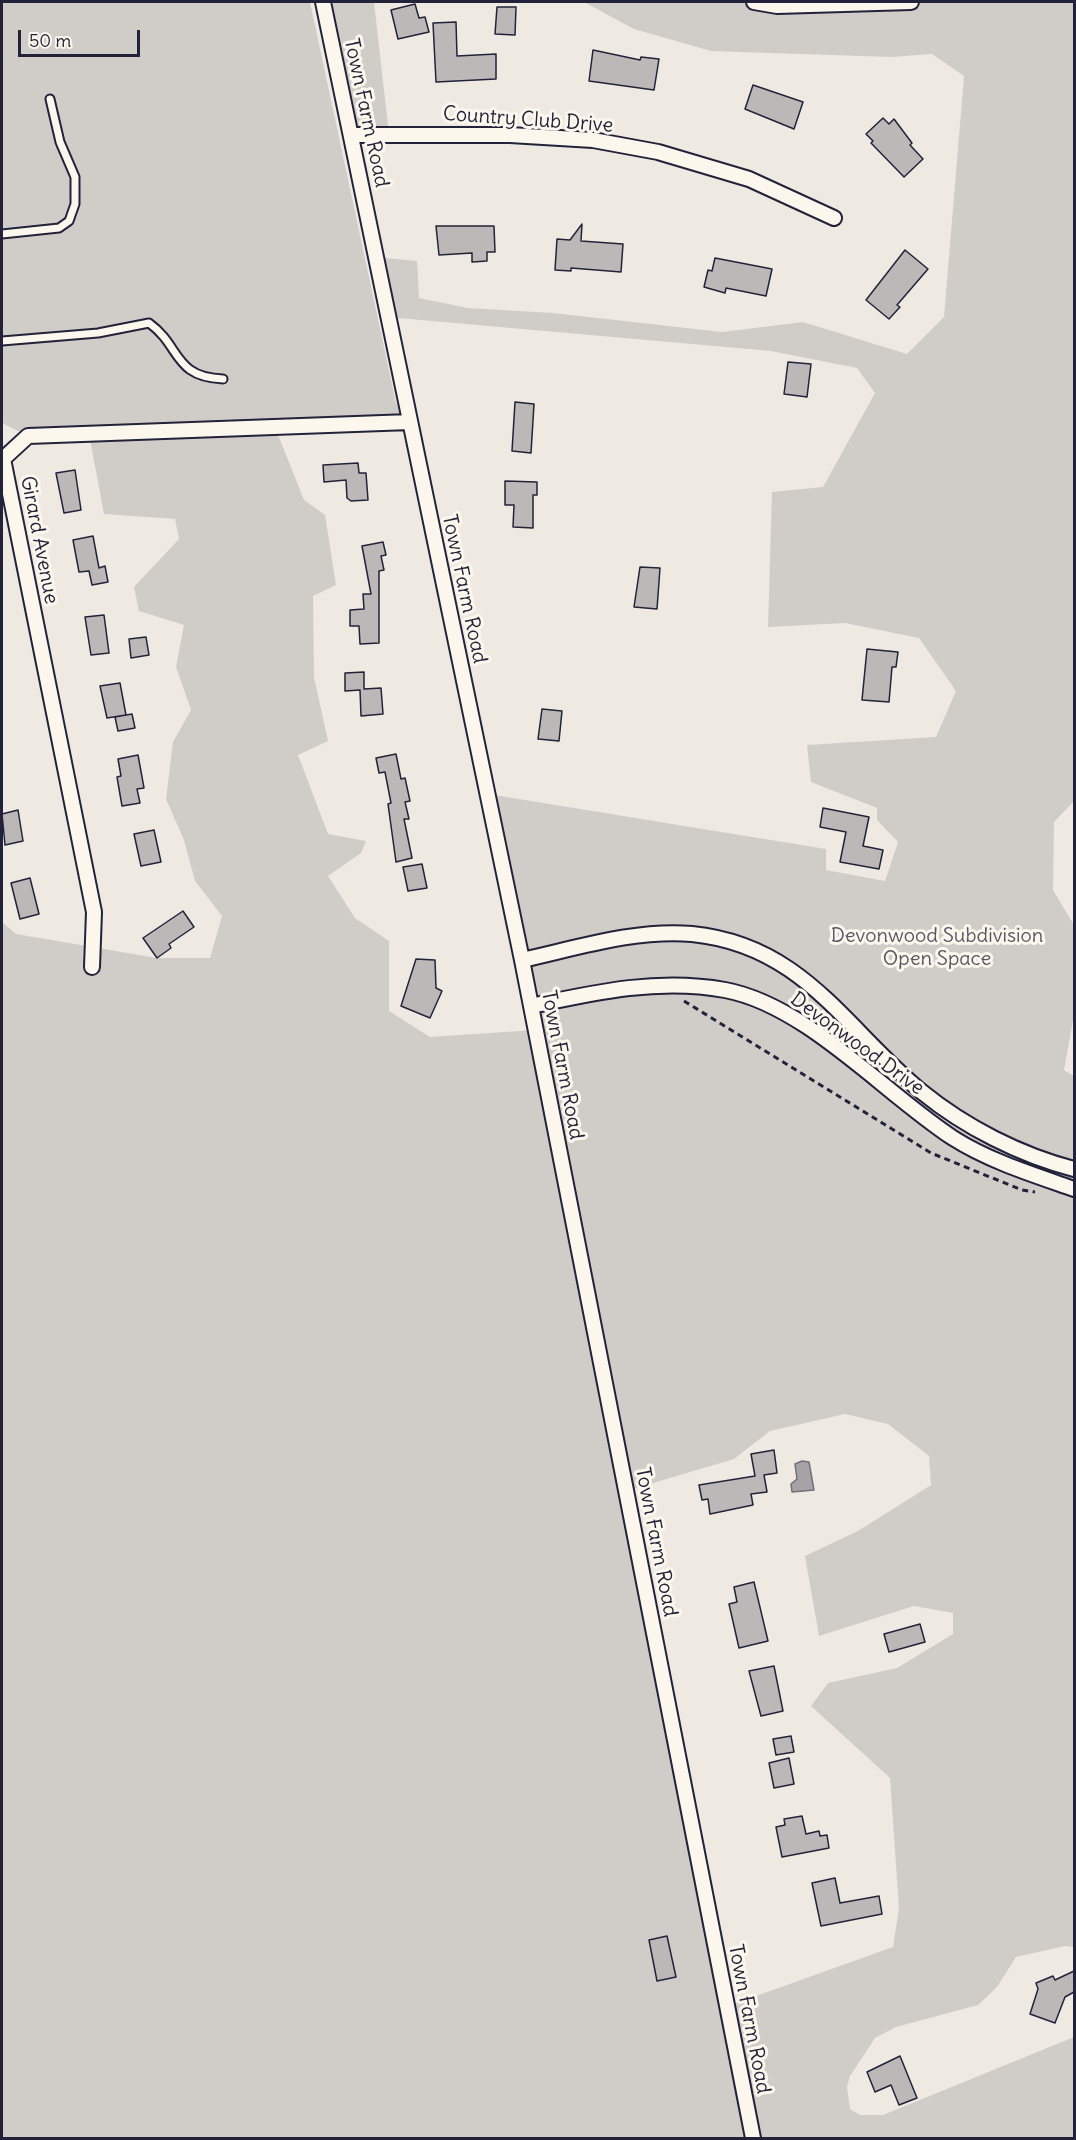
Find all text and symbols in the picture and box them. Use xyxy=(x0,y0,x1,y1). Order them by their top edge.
scale bar xyxy=(21,18,142,56)
text: 50 m xyxy=(29,29,71,52)
street label: Town Farm Road xyxy=(339,36,393,190)
street label: Country Club Drive xyxy=(442,102,614,138)
street label: Girard Avenue xyxy=(15,474,63,606)
street label: Town Farm Road xyxy=(437,512,491,666)
park label: Devonwood Subdivision Open Space xyxy=(831,924,1043,971)
street label: Devonwood Drive xyxy=(785,987,929,1101)
street label: Town Farm Road xyxy=(536,988,588,1142)
street label: Town Farm Road xyxy=(630,1465,682,1619)
street label: Town Farm Road xyxy=(723,1942,775,2096)

